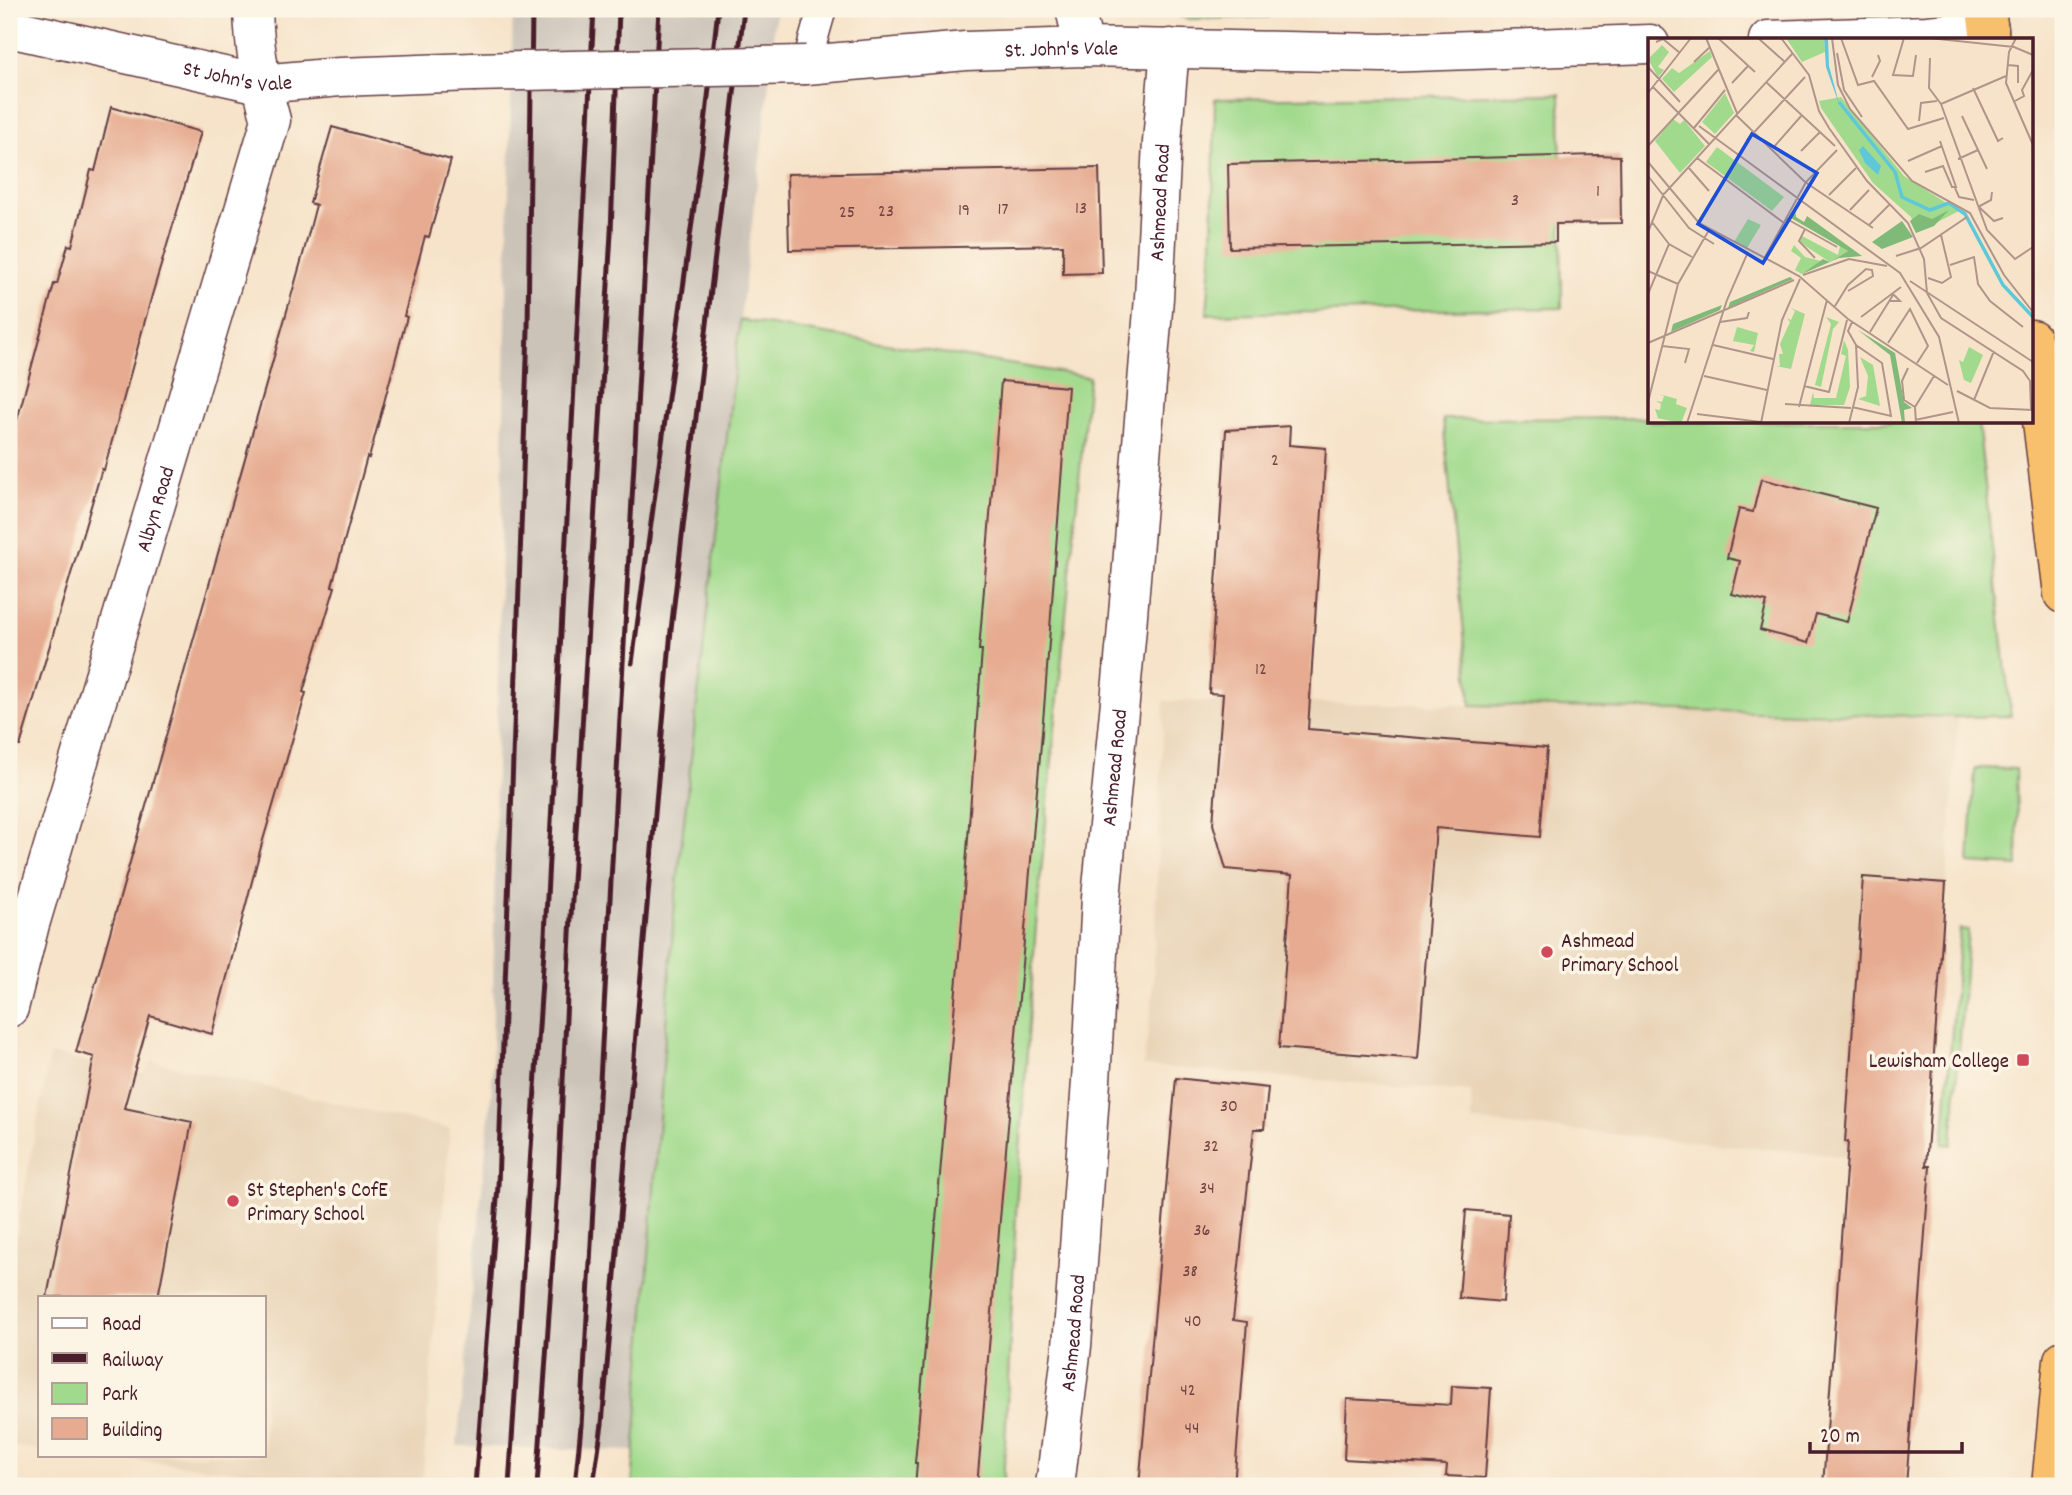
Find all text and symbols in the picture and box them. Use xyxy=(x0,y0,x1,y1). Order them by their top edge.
street label: St. John's Vale xyxy=(1004,35,1118,68)
inset map xyxy=(1648,38,2034,424)
street label: St John's Vale xyxy=(180,55,293,102)
street label: Ashmead Road xyxy=(1144,143,1180,262)
house number: 1 xyxy=(1596,180,1600,205)
house number: 3 xyxy=(1511,189,1519,214)
house number: 13 xyxy=(1075,197,1087,222)
house number: 17 xyxy=(998,198,1009,223)
house number: 19 xyxy=(958,199,970,224)
house number: 23 xyxy=(878,200,894,225)
house number: 25 xyxy=(839,201,855,226)
house number: 2 xyxy=(1271,449,1279,474)
street label: Albyn Road xyxy=(130,463,184,556)
house number: 12 xyxy=(1255,658,1267,683)
street label: Ashmead Road xyxy=(1096,708,1137,828)
place label: Ashmead Primary School xyxy=(1561,928,1679,982)
marker: Ashmead Primary School xyxy=(1539,944,1555,960)
place label: Lewisham College xyxy=(1869,1048,2009,1078)
marker: Lewisham College xyxy=(2015,1052,2031,1068)
house number: 30 xyxy=(1220,1095,1238,1120)
house number: 32 xyxy=(1203,1135,1219,1160)
place label: St Stephen's CofE Primary School xyxy=(247,1177,388,1231)
house number: 34 xyxy=(1199,1177,1215,1202)
marker: St Stephen's CofE Primary School xyxy=(225,1193,241,1209)
house number: 36 xyxy=(1194,1219,1210,1244)
house number: 38 xyxy=(1182,1260,1198,1285)
street label: Ashmead Road xyxy=(1055,1274,1095,1394)
legend xyxy=(38,1296,266,1456)
house number: 40 xyxy=(1184,1310,1202,1335)
text: Road xyxy=(102,1311,141,1341)
text: Railway xyxy=(102,1347,163,1377)
house number: 42 xyxy=(1180,1379,1196,1404)
text: Park xyxy=(102,1381,138,1411)
scale bar xyxy=(1810,1411,1962,1455)
text: Building xyxy=(102,1417,162,1447)
house number: 44 xyxy=(1185,1417,1199,1442)
text: 20 m xyxy=(1820,1423,1860,1453)

